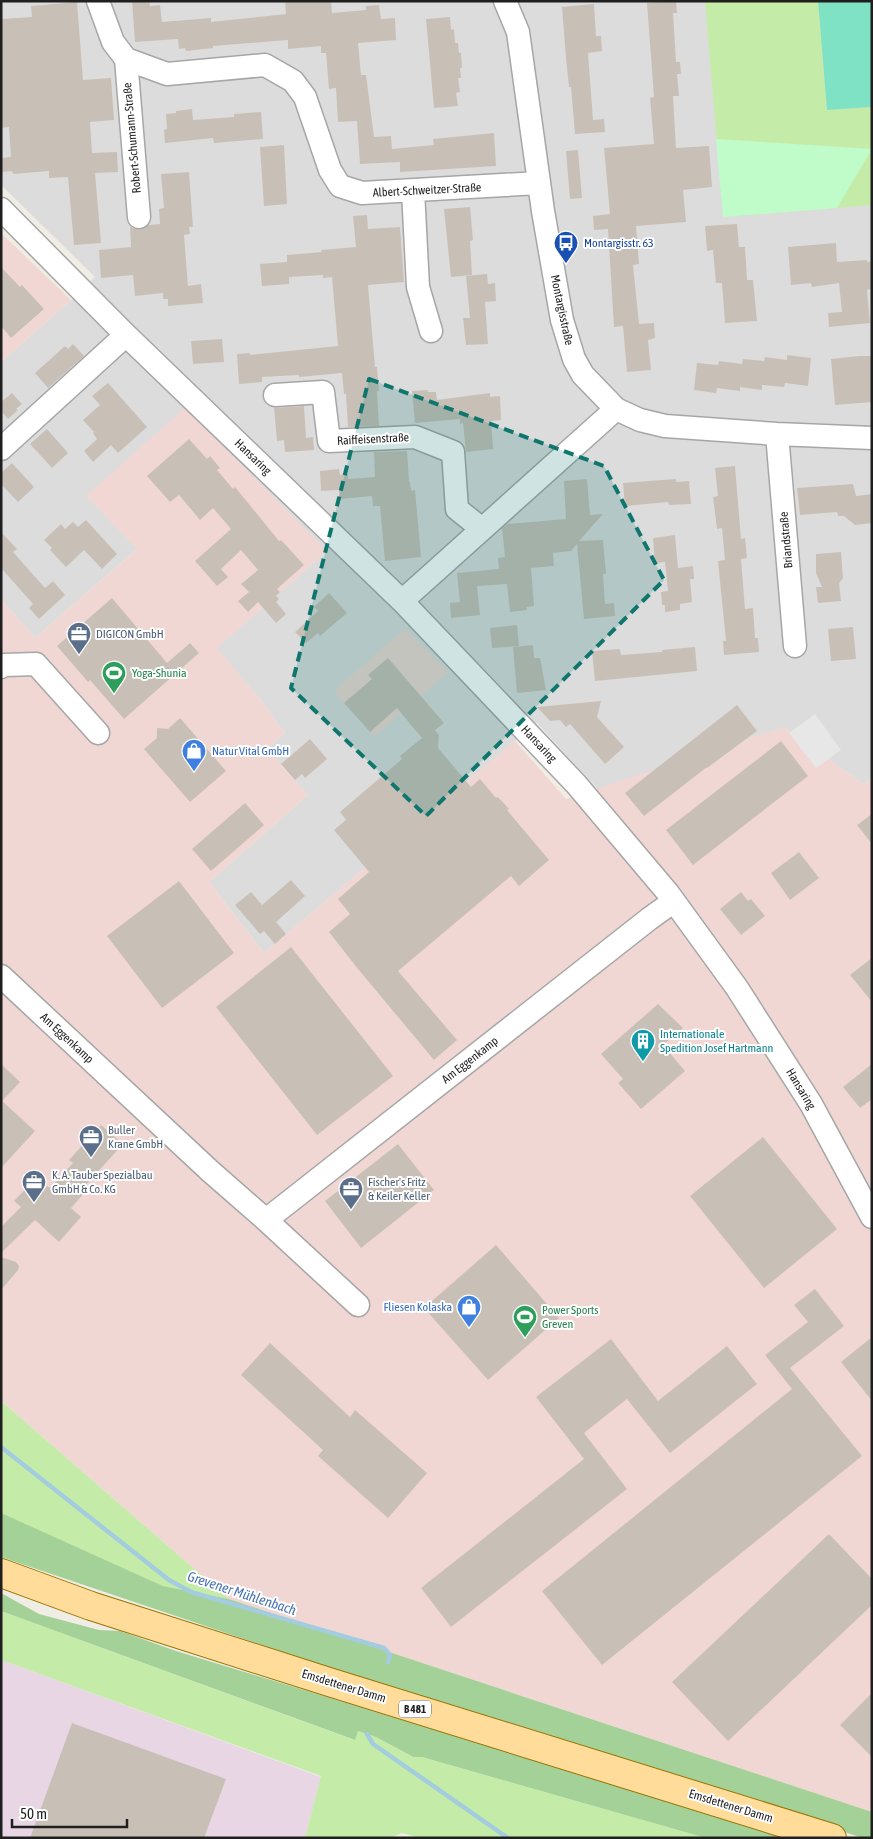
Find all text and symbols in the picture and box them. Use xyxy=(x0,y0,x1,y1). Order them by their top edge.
street label: Robert-Schumann-Straße xyxy=(120,82,144,194)
street label: Albert-Schweitzer-Straße xyxy=(372,180,482,200)
bus stop icon: Montargisstr. 63 xyxy=(553,230,579,264)
place label: Montargisstr. 63 xyxy=(584,236,654,250)
street label: Montargisstraße xyxy=(548,274,576,346)
street label: Raiffeisenstraße xyxy=(337,430,409,448)
street label: Hansaring xyxy=(232,436,275,478)
street label: Briandstraße xyxy=(777,511,795,569)
office icon: DIGICON GmbH xyxy=(66,621,92,655)
place label: DIGICON GmbH xyxy=(96,627,164,641)
sports icon: Yoga-Shunia xyxy=(101,660,127,694)
place label: Yoga-Shunia xyxy=(132,666,187,680)
street label: Hansaring xyxy=(518,723,560,766)
shop icon: Natur Vital GmbH xyxy=(181,738,207,772)
place label: Natur Vital GmbH xyxy=(212,744,289,758)
street label: Am Eggenkamp xyxy=(38,1010,97,1066)
place label: Internationale Spedition Josef Hartmann xyxy=(660,1027,773,1055)
building icon: Internationale Spedition Josef Hartmann xyxy=(630,1028,656,1062)
street label: Am Eggenkamp xyxy=(439,1033,501,1086)
street label: Hansaring xyxy=(783,1066,819,1113)
place label: Buller Krane GmbH xyxy=(108,1123,163,1151)
office icon: Buller Krane GmbH xyxy=(78,1124,104,1158)
place label: K. A. Tauber Spezialbau GmbH & Co. KG xyxy=(52,1168,153,1196)
office icon: K. A. Tauber Spezialbau GmbH & Co. KG xyxy=(21,1169,47,1203)
place label: Fischer's Fritz & Keiler Keller xyxy=(368,1175,430,1203)
office icon: Fischer's Fritz & Keiler Keller xyxy=(338,1176,364,1210)
shop icon: Fliesen Kolaska xyxy=(456,1294,482,1328)
place label: Fliesen Kolaska xyxy=(383,1300,452,1314)
place label: Power Sports Greven xyxy=(542,1303,598,1331)
sports icon: Power Sports Greven xyxy=(512,1304,538,1338)
water label: Grevener Mühlenbach xyxy=(186,1568,299,1618)
street label: Emsdettener Damm xyxy=(300,1667,388,1705)
road number: B 481 xyxy=(399,1700,431,1718)
street label: Emsdettener Damm xyxy=(687,1787,775,1825)
scale bar xyxy=(12,1796,128,1828)
text: 50 m xyxy=(20,1805,47,1822)

